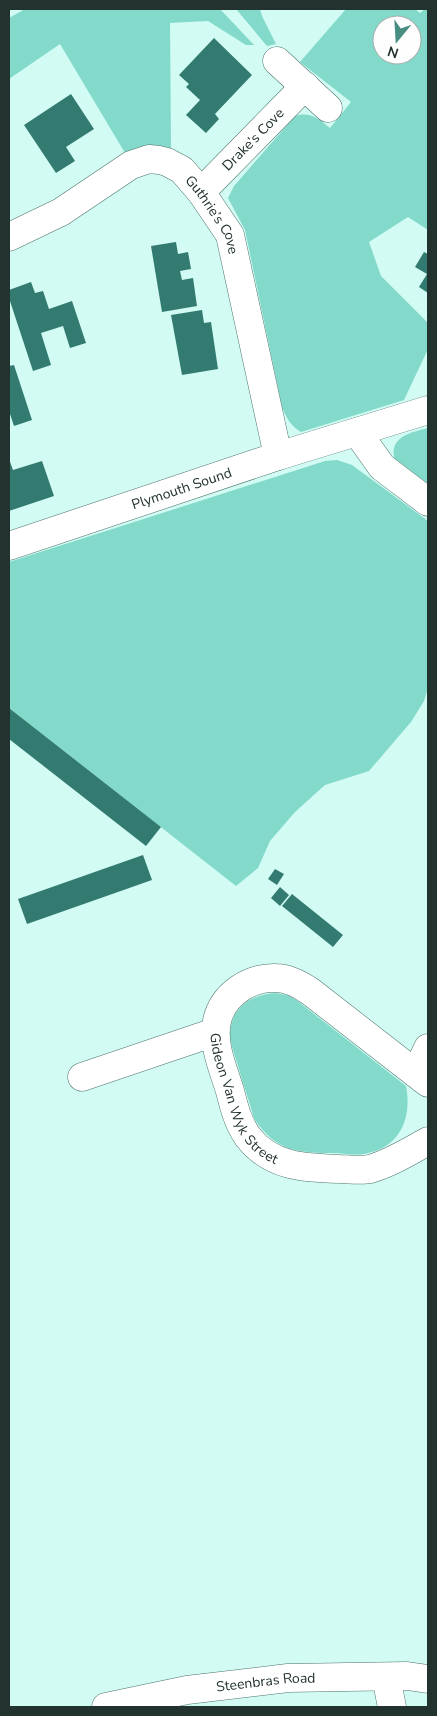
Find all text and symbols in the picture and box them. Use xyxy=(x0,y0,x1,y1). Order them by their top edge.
north arrow xyxy=(372,15,422,65)
text: N xyxy=(385,41,401,63)
street label: Drake’s Cove xyxy=(218,104,288,175)
street label: Guthrie’s Cove xyxy=(181,171,243,256)
street label: Plymouth Sound xyxy=(129,463,234,514)
street label: Gideon Van Wyk Street xyxy=(206,1032,281,1169)
street label: Steenbras Road xyxy=(215,1669,316,1696)

